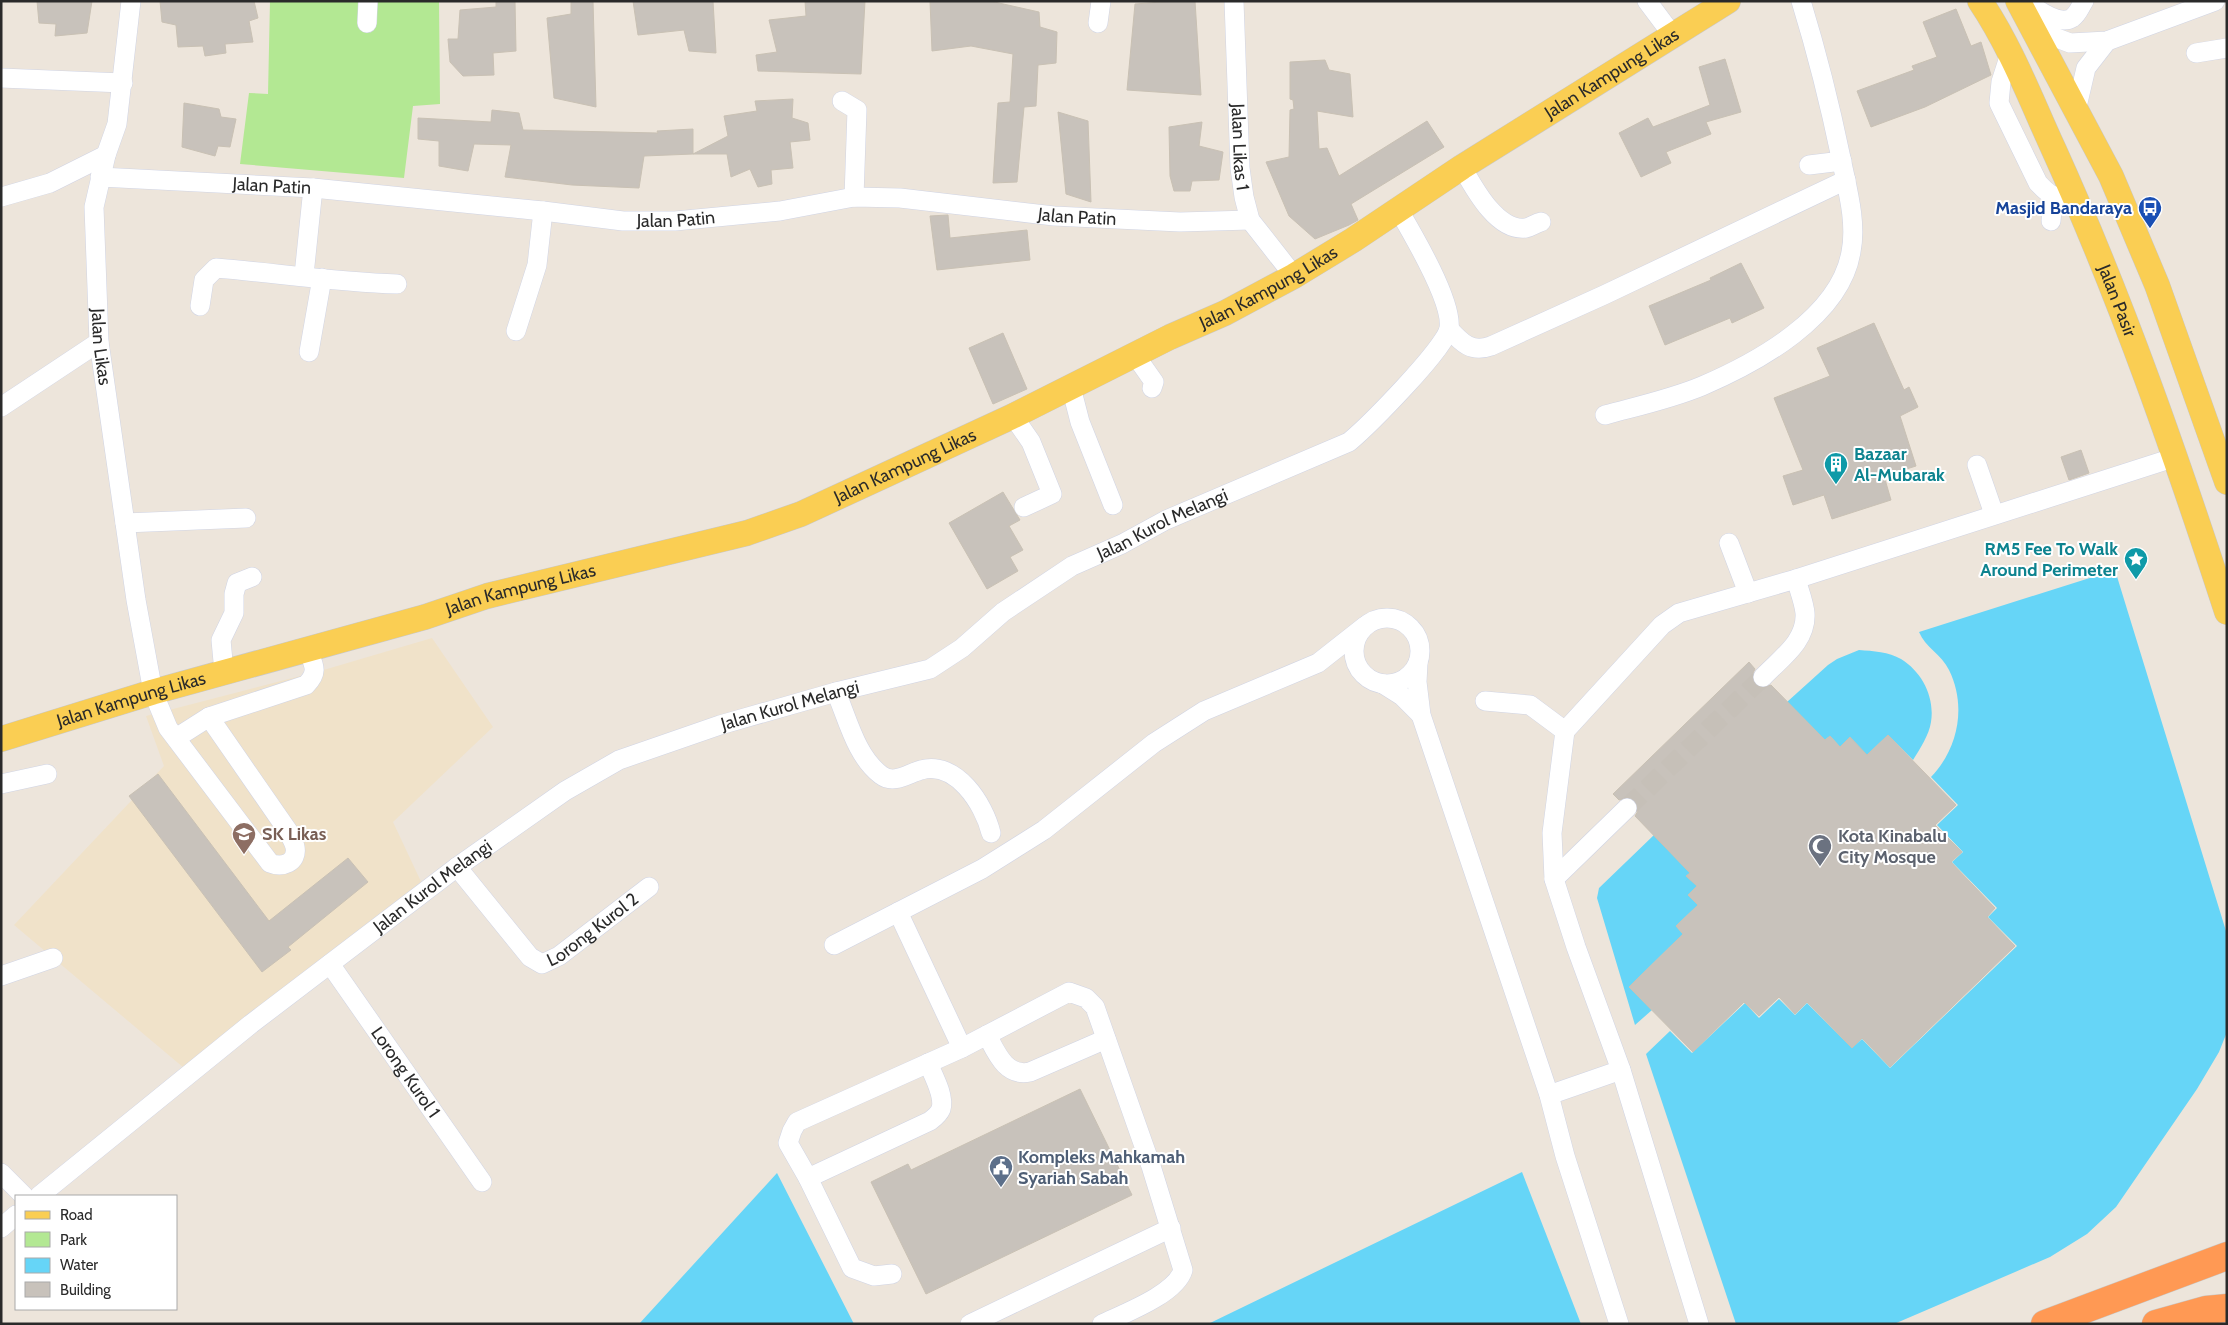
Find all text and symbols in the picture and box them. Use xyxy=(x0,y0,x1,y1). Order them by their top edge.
street label: Jalan Kampung Likas xyxy=(1540,23,1683,124)
street label: Jalan Likas 1 xyxy=(1227,102,1254,192)
street label: Jalan Patin xyxy=(231,173,312,199)
bus stop icon: Masjid Bandaraya xyxy=(2137,195,2163,229)
place label: Masjid Bandaraya xyxy=(1995,197,2132,219)
street label: Jalan Patin xyxy=(1036,203,1117,230)
street label: Jalan Patin xyxy=(636,206,716,232)
street label: Jalan Kampung Likas xyxy=(1195,241,1342,334)
street label: Jalan Pasir xyxy=(2093,260,2141,340)
street label: Jalan Likas xyxy=(87,307,116,386)
street label: Jalan Kampung Likas xyxy=(829,424,980,509)
place label: Bazaar Al-Mubarak xyxy=(1854,443,1945,486)
building icon: Bazaar Al-Mubarak xyxy=(1823,451,1849,485)
street label: Jalan Kurol Melangi xyxy=(1093,484,1231,565)
place label: RM5 Fee To Walk Around Perimeter xyxy=(1980,538,2118,581)
place icon: RM5 Fee To Walk Around Perimeter xyxy=(2123,546,2149,580)
street label: Jalan Kampung Likas xyxy=(442,559,598,620)
street label: Jalan Kampung Likas xyxy=(53,667,208,732)
street label: Jalan Kurol Melangi xyxy=(717,676,861,735)
school or university icon: SK Likas xyxy=(231,821,257,855)
place label: SK Likas xyxy=(262,823,327,845)
place label: Kota Kinabalu City Mosque xyxy=(1838,825,1947,868)
mosque icon: Kota Kinabalu City Mosque xyxy=(1807,833,1833,867)
street label: Jalan Kurol Melangi xyxy=(368,835,496,938)
street label: Lorong Kurol 2 xyxy=(543,888,643,971)
street label: Lorong Kurol 1 xyxy=(366,1023,445,1122)
place label: Kompleks Mahkamah Syariah Sabah xyxy=(1018,1146,1185,1189)
public building icon: Kompleks Mahkamah Syariah Sabah xyxy=(988,1154,1014,1188)
legend xyxy=(15,1195,178,1310)
text: Road xyxy=(60,1206,93,1224)
text: Park xyxy=(60,1231,87,1249)
text: Water xyxy=(60,1256,98,1274)
text: Building xyxy=(60,1281,111,1299)

